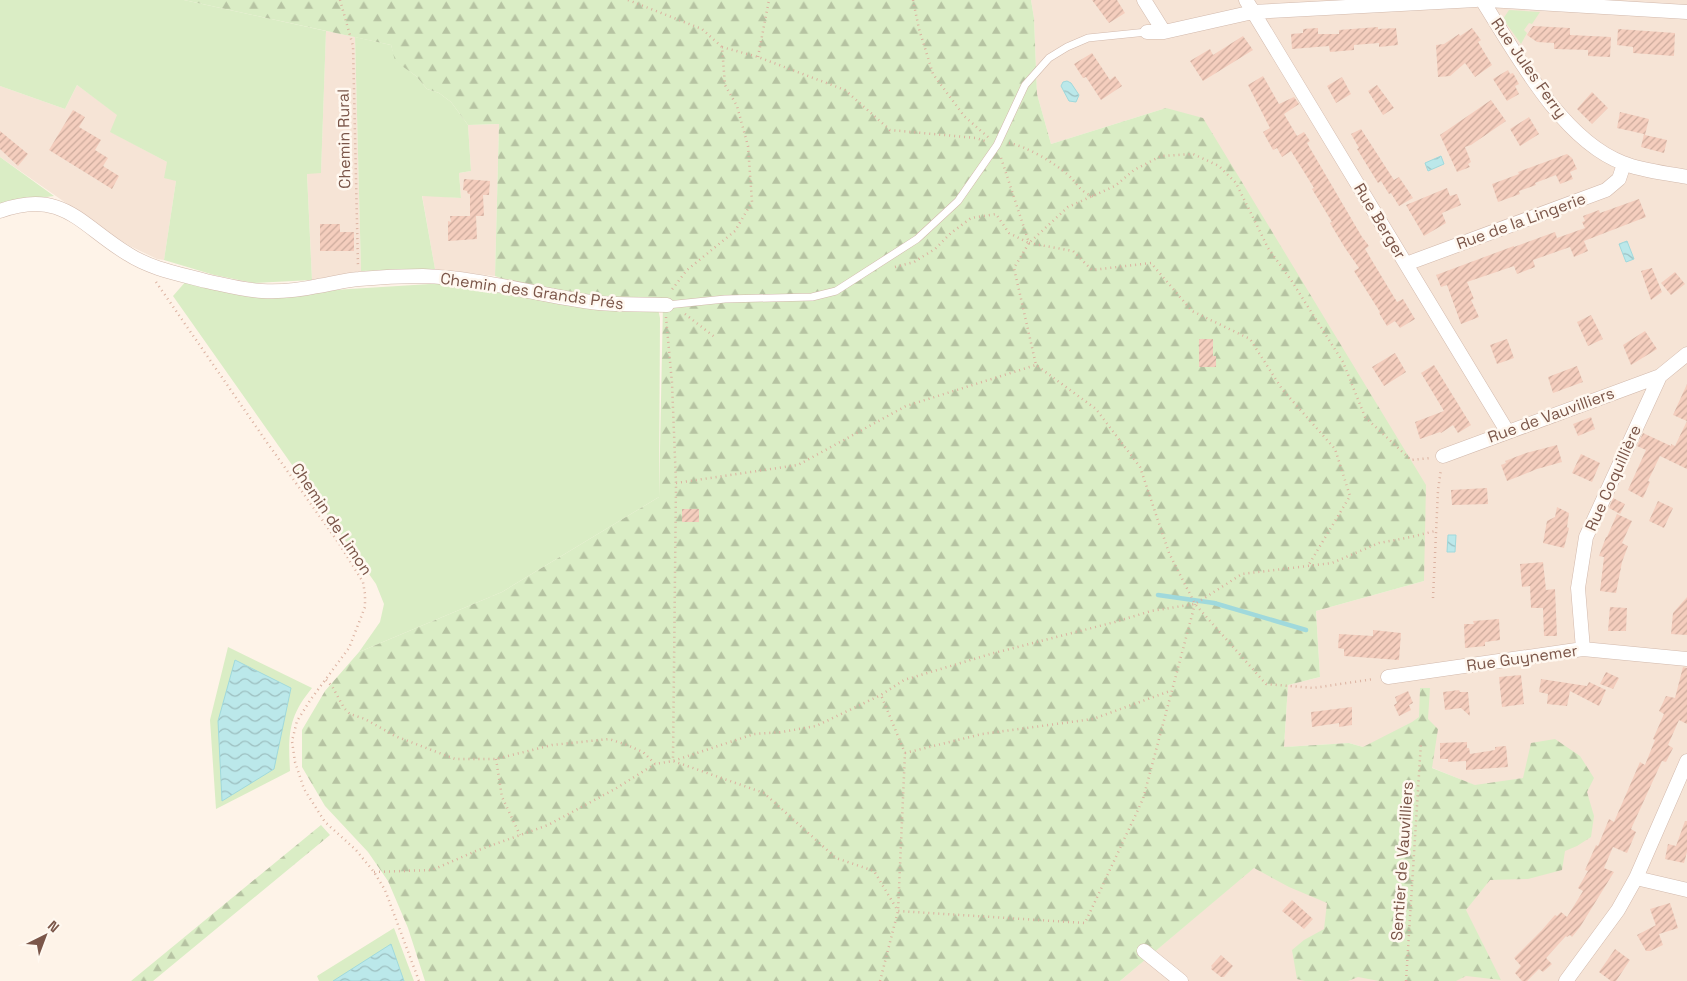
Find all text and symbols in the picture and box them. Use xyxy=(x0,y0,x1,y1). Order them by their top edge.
street label: Rue Jules Ferry xyxy=(1487,14,1571,122)
street label: Chemin Rural xyxy=(333,89,355,189)
street label: Rue Berger xyxy=(1349,179,1411,263)
street label: Rue de la Lingerie xyxy=(1453,188,1589,254)
street label: Chemin des Grands Prés xyxy=(439,268,625,314)
street label: Rue de Vauvilliers xyxy=(1485,382,1617,448)
street label: Rue Coquillière xyxy=(1580,422,1646,534)
street label: Chemin de Limon xyxy=(287,459,377,579)
street label: Rue Guynemer xyxy=(1465,640,1579,676)
street label: Sentier de Vauvilliers xyxy=(1386,781,1418,941)
north arrow xyxy=(20,911,70,961)
text: N xyxy=(44,917,63,936)

